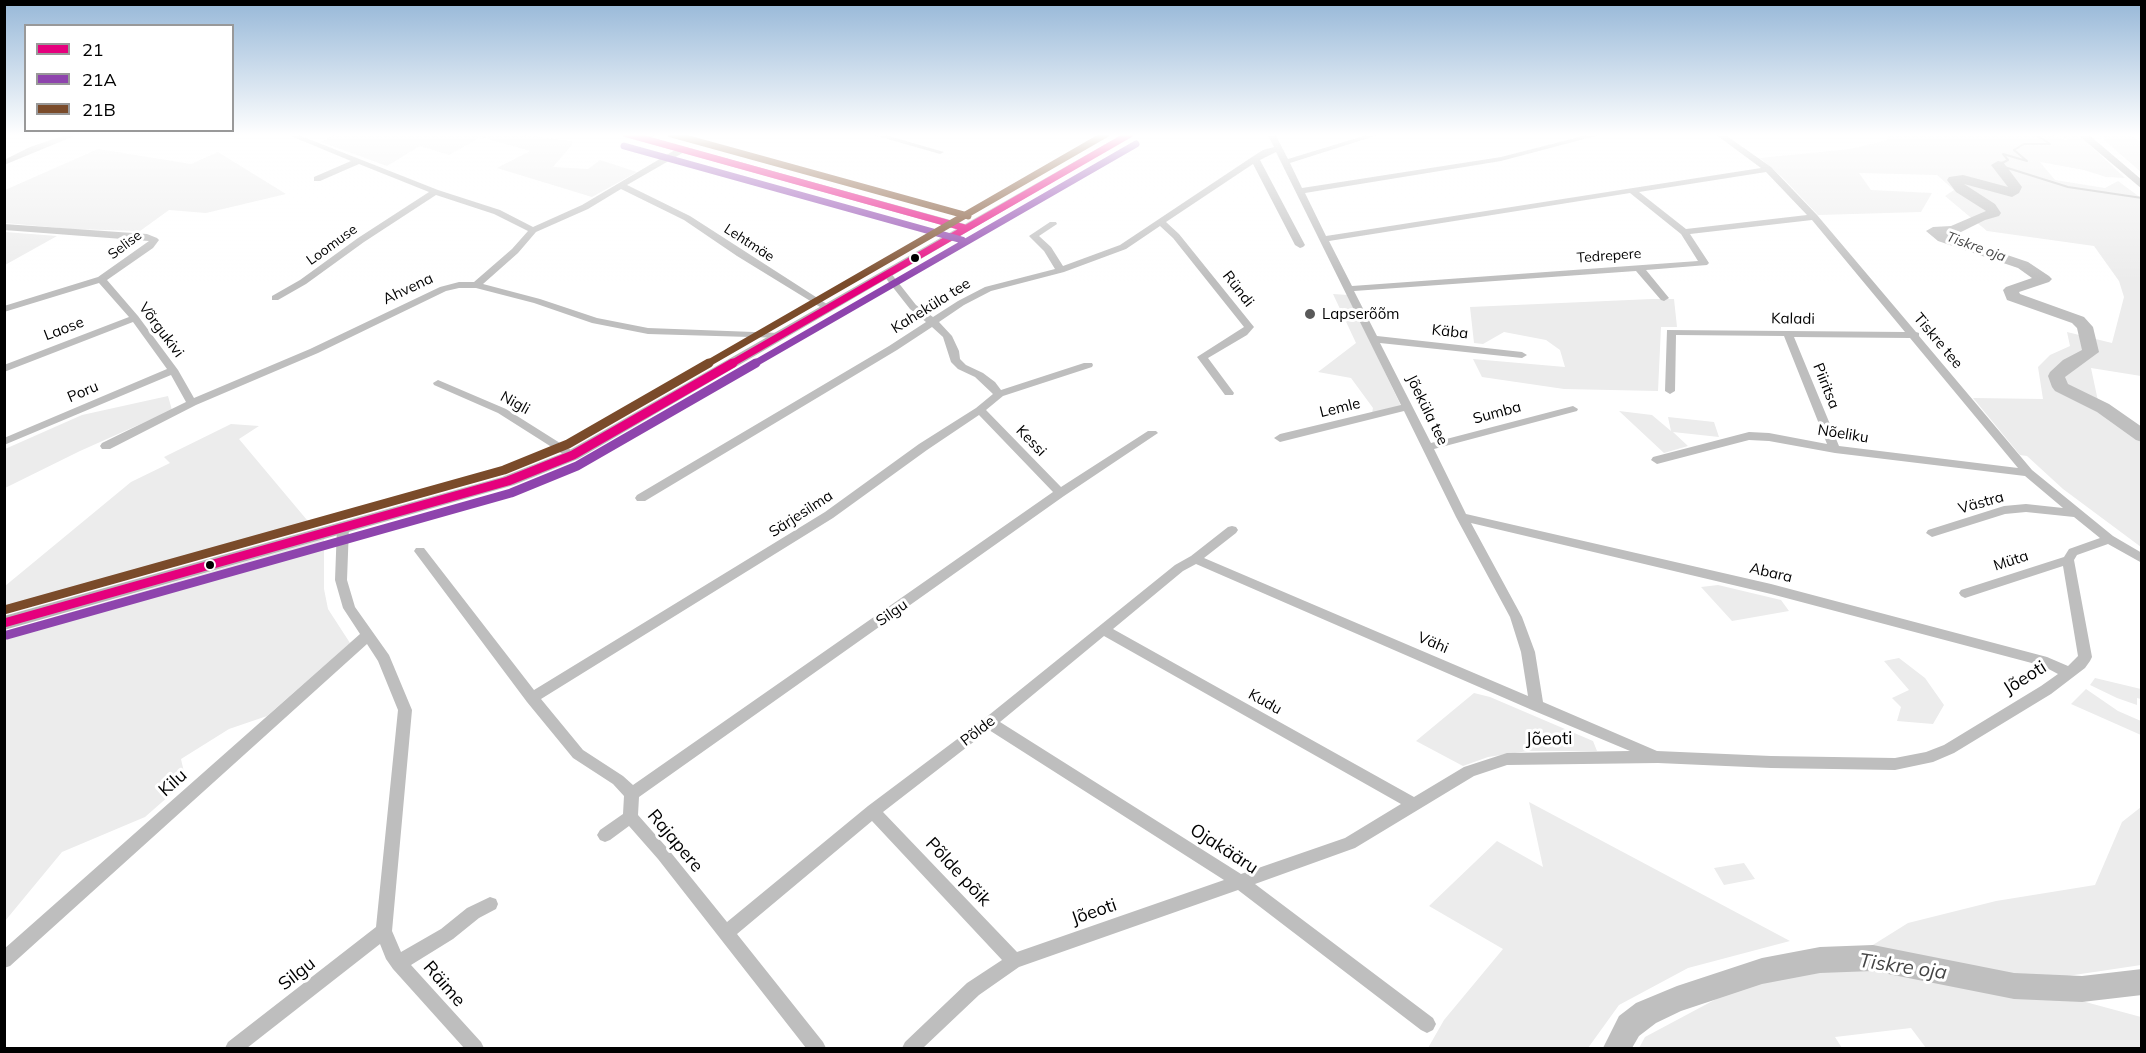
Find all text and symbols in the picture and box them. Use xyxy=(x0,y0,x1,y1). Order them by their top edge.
legend xyxy=(24,24,234,132)
text: 21 xyxy=(82,38,104,61)
text: 21A xyxy=(82,68,117,91)
text: 21B xyxy=(82,98,116,121)
street label: Loomuse xyxy=(303,221,361,269)
street label: Lehtmäe xyxy=(721,221,777,265)
street label: Selise xyxy=(105,227,145,263)
water label: Tiskre oja xyxy=(1944,229,2008,265)
street label: Tedrepere xyxy=(1576,245,1642,267)
unlabelled marker xyxy=(909,252,921,264)
street label: Ründi xyxy=(1218,268,1258,310)
street label: Ahvena xyxy=(380,270,436,308)
street label: Kaheküla tee xyxy=(888,275,974,337)
street label: Võrgukivi xyxy=(135,299,187,361)
place label: Lapserõõm xyxy=(1322,305,1399,323)
marker: Lapserõõm xyxy=(1303,307,1317,321)
street label: Kaladi xyxy=(1771,310,1815,328)
street label: Tiskre tee xyxy=(1910,310,1966,372)
street label: Laose xyxy=(41,313,87,345)
street label: Käba xyxy=(1431,321,1469,343)
street label: Piiritsa xyxy=(1809,361,1843,411)
street label: Jõeküla tee xyxy=(1402,372,1452,448)
street label: Poru xyxy=(65,377,101,407)
street label: Nigli xyxy=(497,388,533,418)
street label: Lemle xyxy=(1318,394,1362,422)
street label: Sumba xyxy=(1471,398,1523,428)
street label: Nõeliku xyxy=(1816,421,1870,447)
street label: Kessi xyxy=(1012,422,1050,460)
street label: Särjesilma xyxy=(766,487,836,541)
street label: Västra xyxy=(1956,488,2006,518)
street label: Müta xyxy=(1991,547,2031,575)
unlabelled marker xyxy=(204,559,216,571)
street label: Abara xyxy=(1748,559,1794,587)
street label: Silgu xyxy=(873,596,911,630)
street label: Vähi xyxy=(1415,628,1451,658)
street label: Jõeoti xyxy=(1999,656,2051,700)
street label: Kudu xyxy=(1245,685,1285,719)
street label: Põlde xyxy=(957,712,999,750)
street label: Jõeoti xyxy=(1525,728,1573,750)
street label: Kilu xyxy=(154,765,192,801)
street label: Rajapere xyxy=(643,805,707,877)
street label: Ojakääru xyxy=(1186,819,1262,879)
street label: Põlde põik xyxy=(921,833,995,911)
street label: Jõeoti xyxy=(1068,894,1120,930)
water label: Tiskre oja xyxy=(1858,949,1948,985)
street label: Silgu xyxy=(274,953,320,995)
street label: Räime xyxy=(418,957,470,1011)

